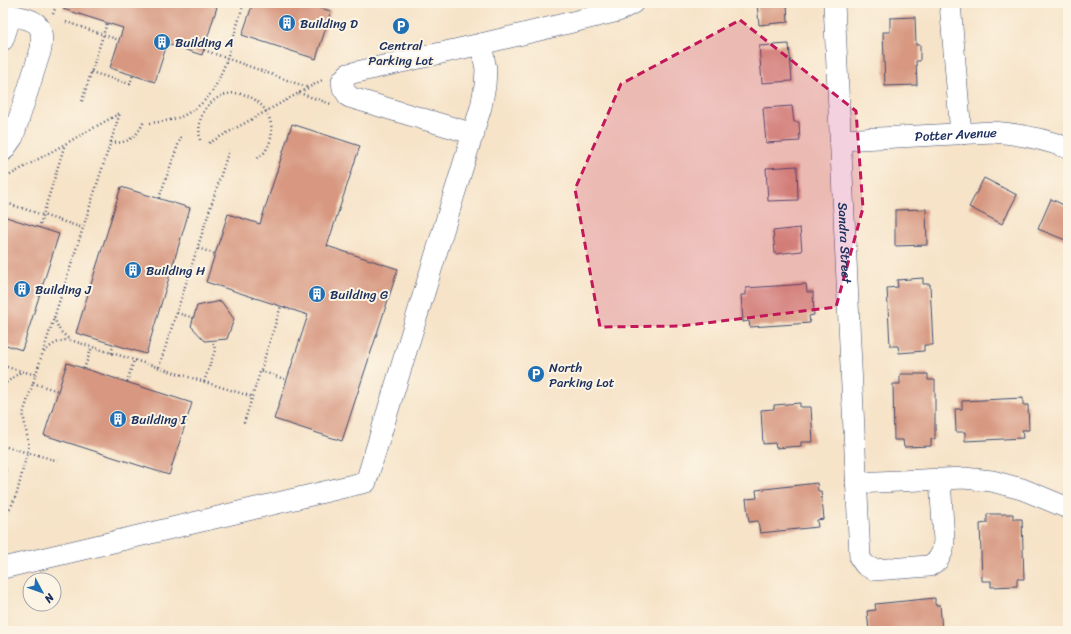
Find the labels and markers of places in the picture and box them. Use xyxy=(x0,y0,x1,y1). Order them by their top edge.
place label: Building D xyxy=(300,12,358,35)
building icon: Building D xyxy=(277,13,297,33)
parking icon: Central Parking Lot xyxy=(391,16,411,36)
place label: Building A xyxy=(175,31,233,54)
building icon: Building A xyxy=(152,32,172,52)
place label: Central Parking Lot xyxy=(368,34,434,72)
place label: Building H xyxy=(146,259,206,282)
building icon: Building H xyxy=(123,260,143,280)
place label: Building J xyxy=(35,278,92,301)
building icon: Building J xyxy=(12,279,32,299)
place label: Building G xyxy=(330,283,388,306)
building icon: Building G xyxy=(307,284,327,304)
place label: North Parking Lot xyxy=(549,356,615,394)
parking icon: North Parking Lot xyxy=(526,364,546,384)
place label: Building I xyxy=(131,408,187,431)
building icon: Building I xyxy=(108,409,128,429)

